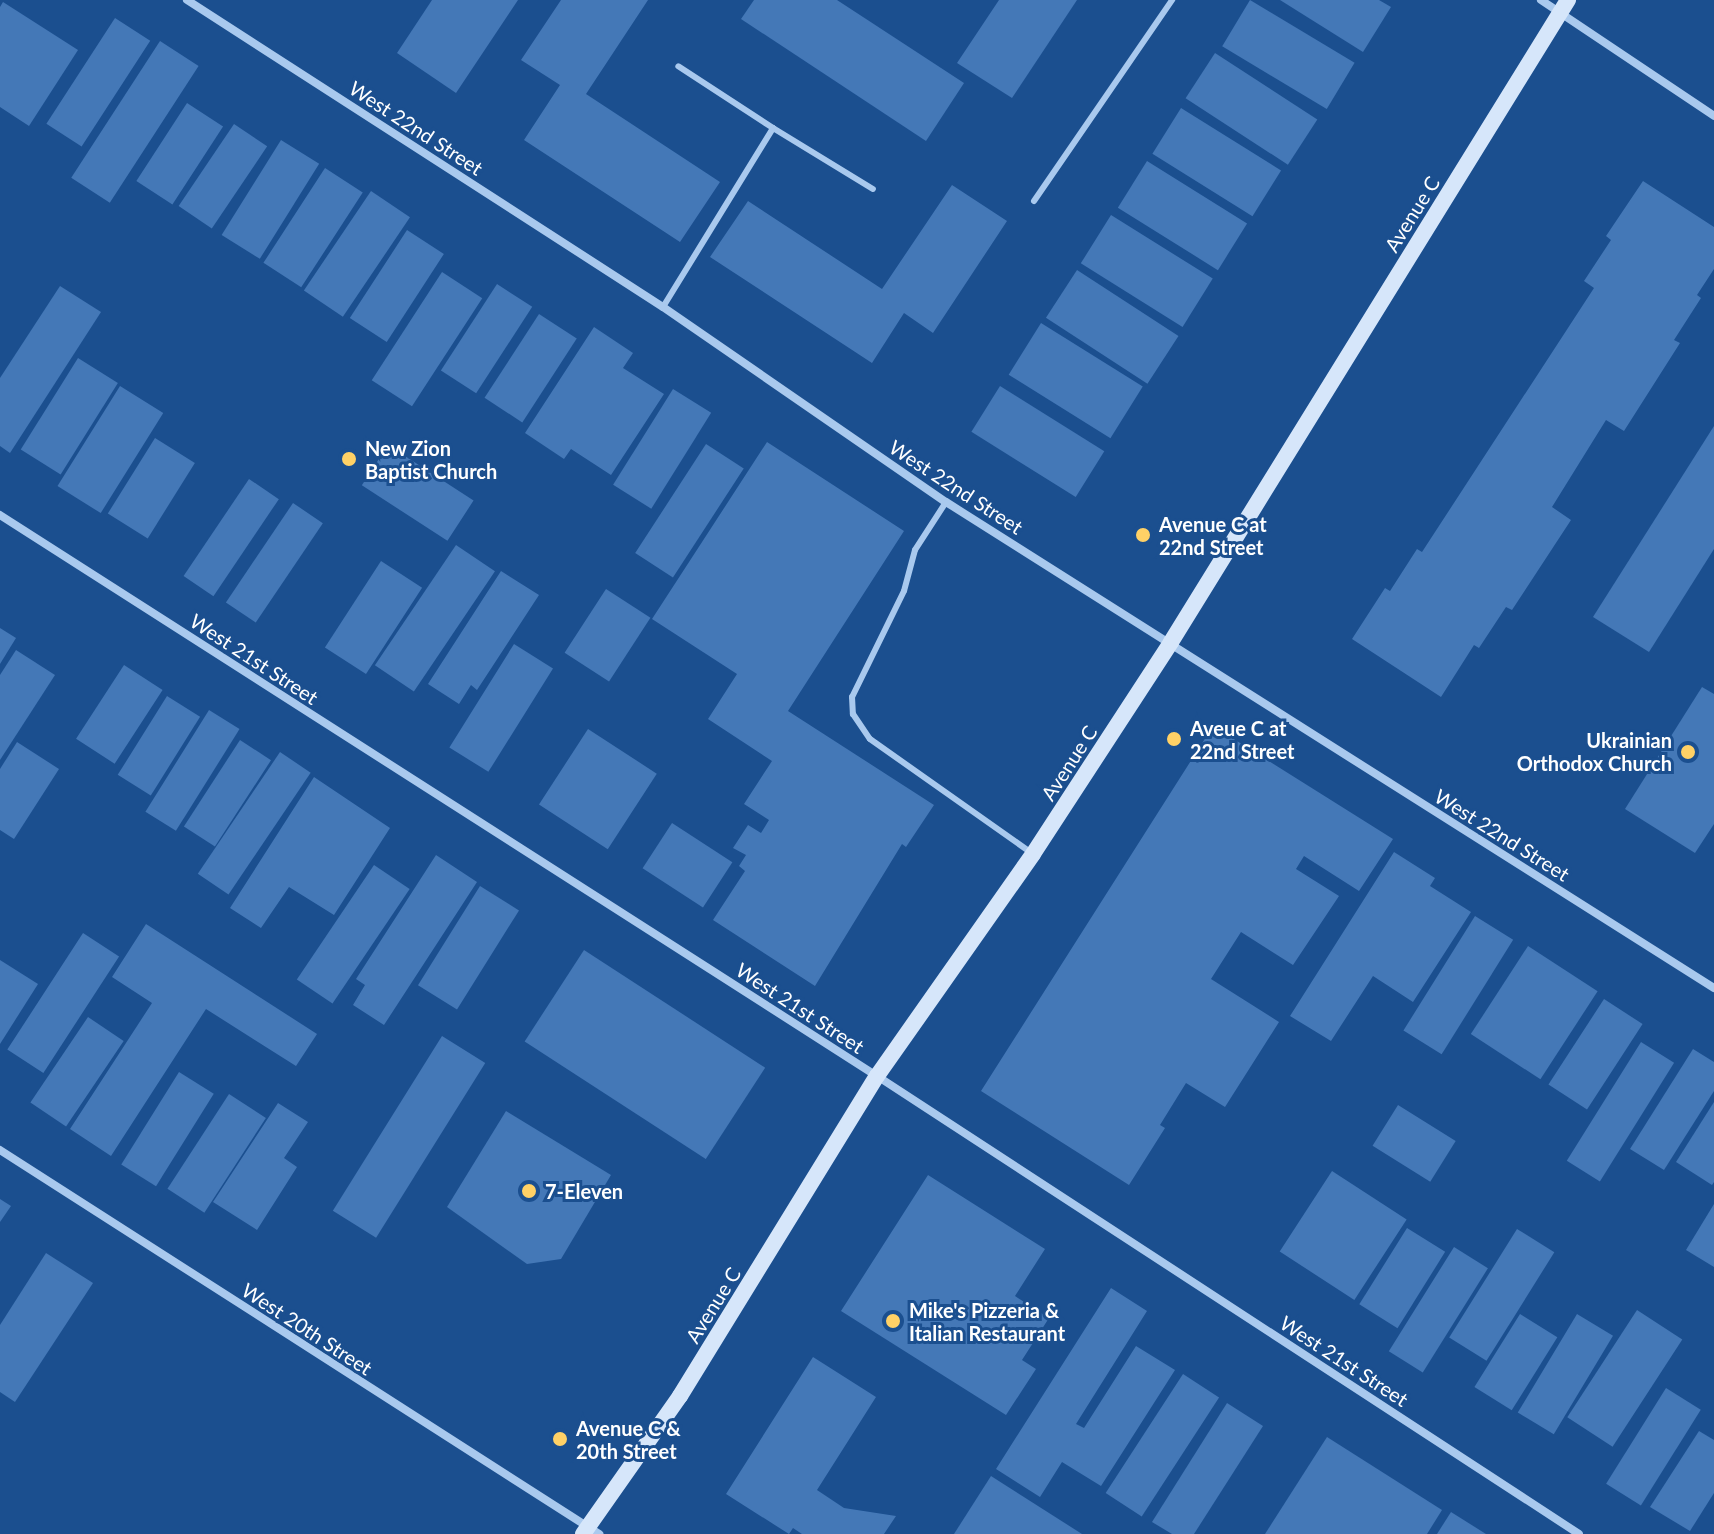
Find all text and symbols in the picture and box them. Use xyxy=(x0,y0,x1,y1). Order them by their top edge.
street label: West 22nd Street xyxy=(345,76,487,180)
street label: Avenue C xyxy=(1379,172,1445,256)
street label: West 22nd Street xyxy=(885,435,1027,539)
place label: New Zion Baptist Church xyxy=(365,436,497,483)
marker: New Zion Baptist Church xyxy=(340,450,358,468)
place label: Avenue C at 22nd Street xyxy=(1159,512,1267,559)
marker: Avenue C at 22nd Street xyxy=(1134,526,1152,544)
street label: West 21st Street xyxy=(185,609,323,709)
place label: Aveue C at 22nd Street xyxy=(1190,716,1295,763)
street label: Avenue C xyxy=(1036,721,1102,805)
place label: Ukrainian Orthodox Church xyxy=(1517,728,1672,775)
marker: Aveue C at 22nd Street xyxy=(1165,730,1183,748)
marker: Ukrainian Orthodox Church xyxy=(1679,743,1697,761)
street label: West 22nd Street xyxy=(1430,784,1574,886)
street label: West 21st Street xyxy=(731,958,869,1058)
place label: 7-Eleven xyxy=(545,1179,623,1203)
marker: 7-Eleven xyxy=(520,1182,538,1200)
street label: Avenue C xyxy=(680,1263,746,1347)
street label: West 20th Street xyxy=(237,1278,377,1380)
place label: Mike's Pizzeria & Italian Restaurant xyxy=(909,1298,1065,1345)
street label: West 21st Street xyxy=(1275,1311,1413,1411)
marker: Mike's Pizzeria & Italian Restaurant xyxy=(884,1312,902,1330)
place label: Avenue C & 20th Street xyxy=(576,1416,681,1463)
marker: Avenue C & 20th Street xyxy=(551,1430,569,1448)

